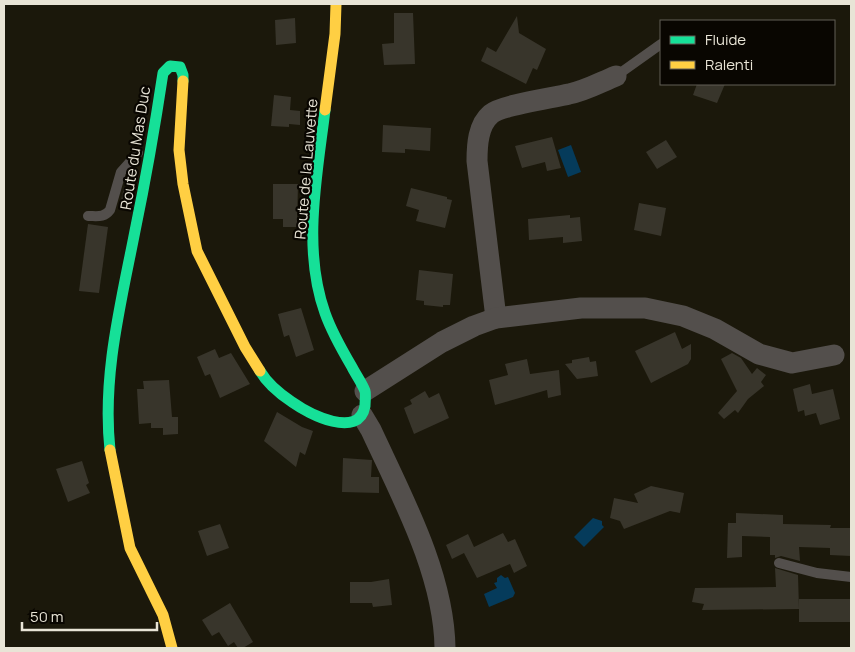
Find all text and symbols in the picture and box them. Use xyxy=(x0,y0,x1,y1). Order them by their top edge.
legend xyxy=(660,20,835,85)
text: Fluide xyxy=(705,29,746,50)
text: Ralenti xyxy=(705,54,753,75)
street label: Route du Mas Duc xyxy=(115,85,155,211)
street label: Route de la Lauvette xyxy=(289,98,323,240)
scale bar xyxy=(22,600,158,632)
text: 50 m xyxy=(30,606,64,627)

